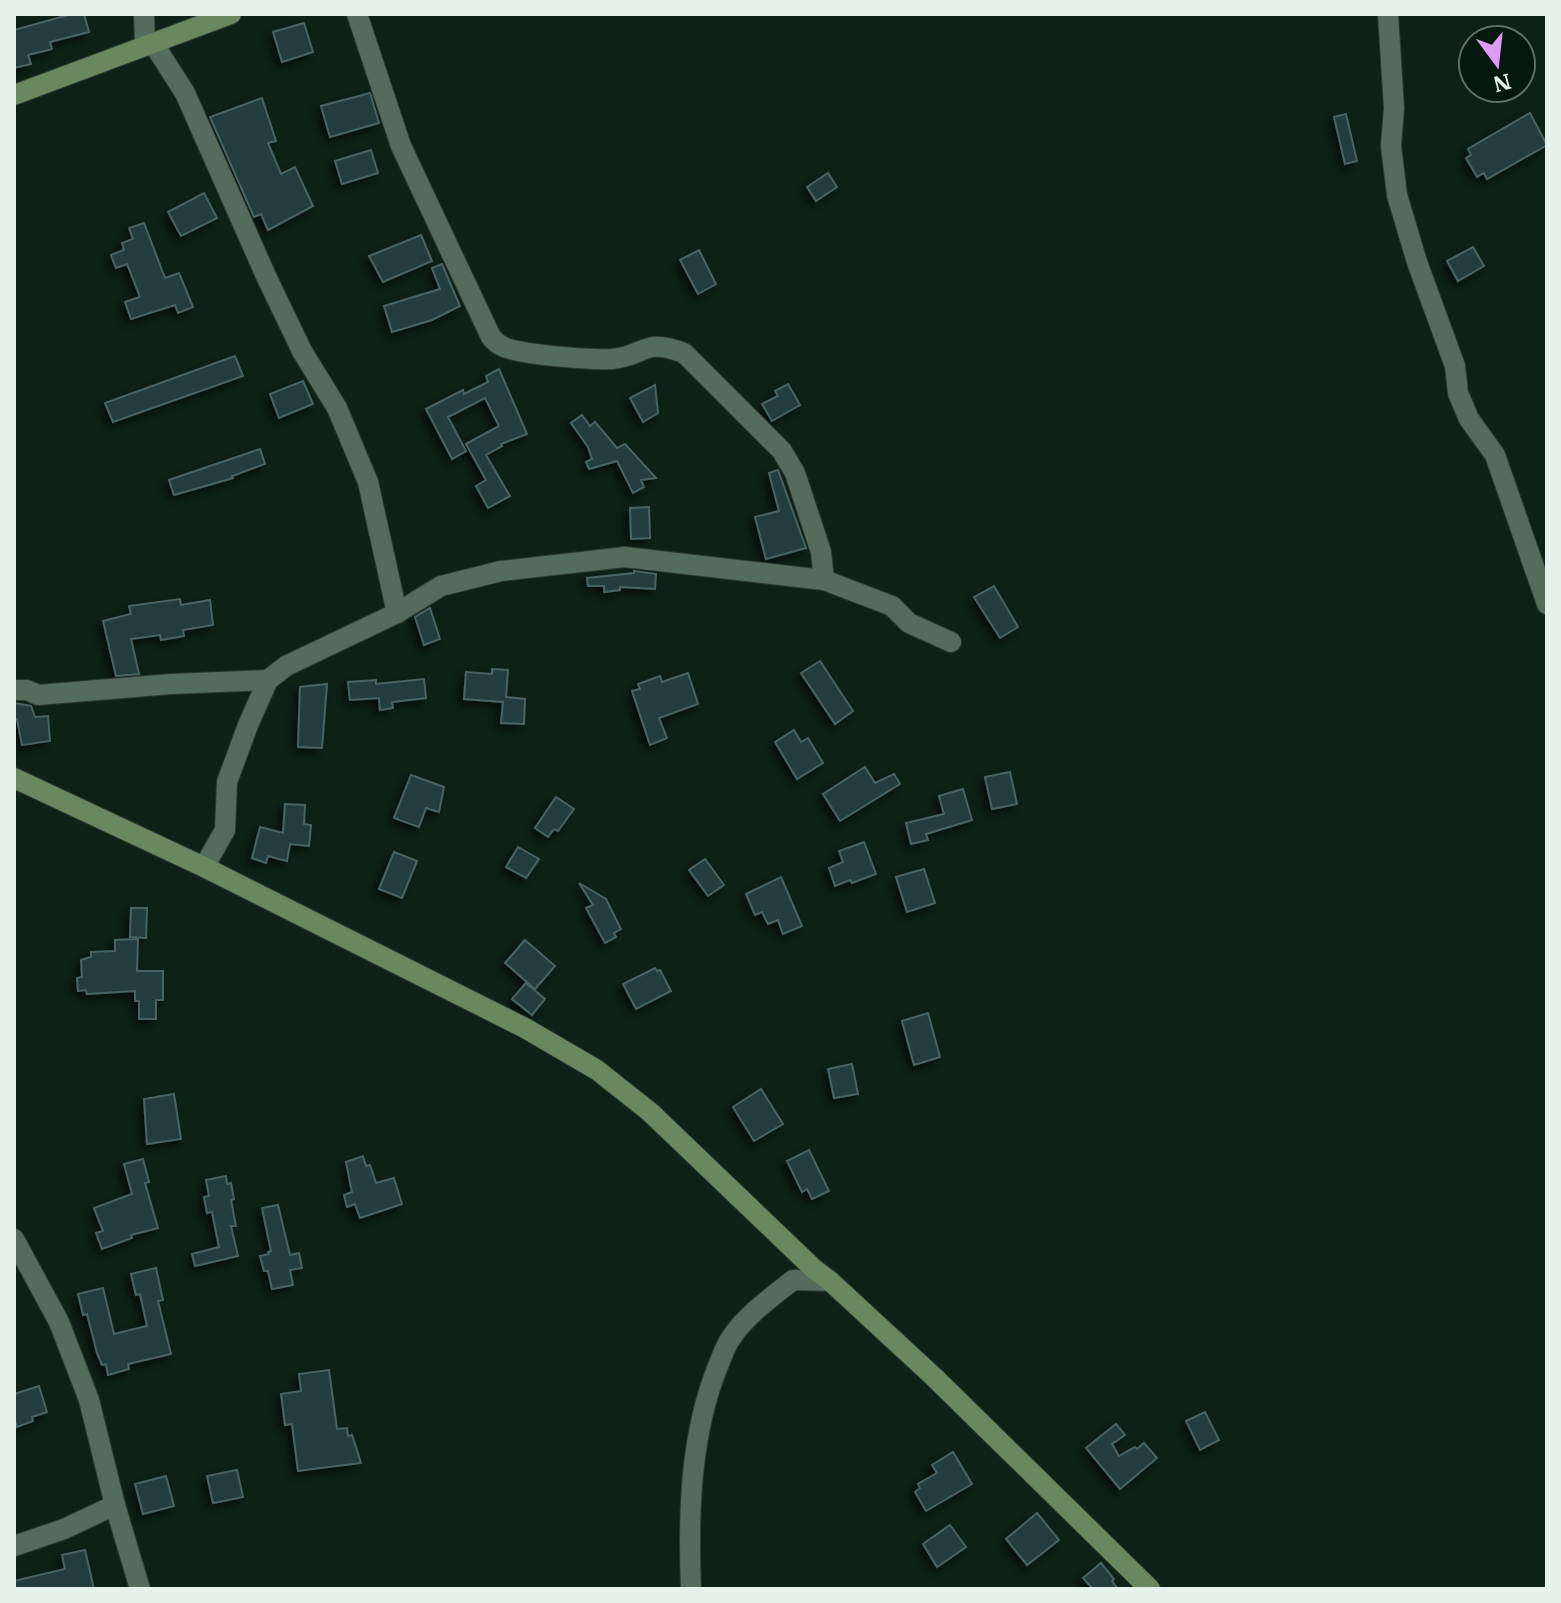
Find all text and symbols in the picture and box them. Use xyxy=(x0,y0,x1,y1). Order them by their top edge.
north arrow xyxy=(1457,24,1537,104)
text: N xyxy=(1490,68,1514,100)

